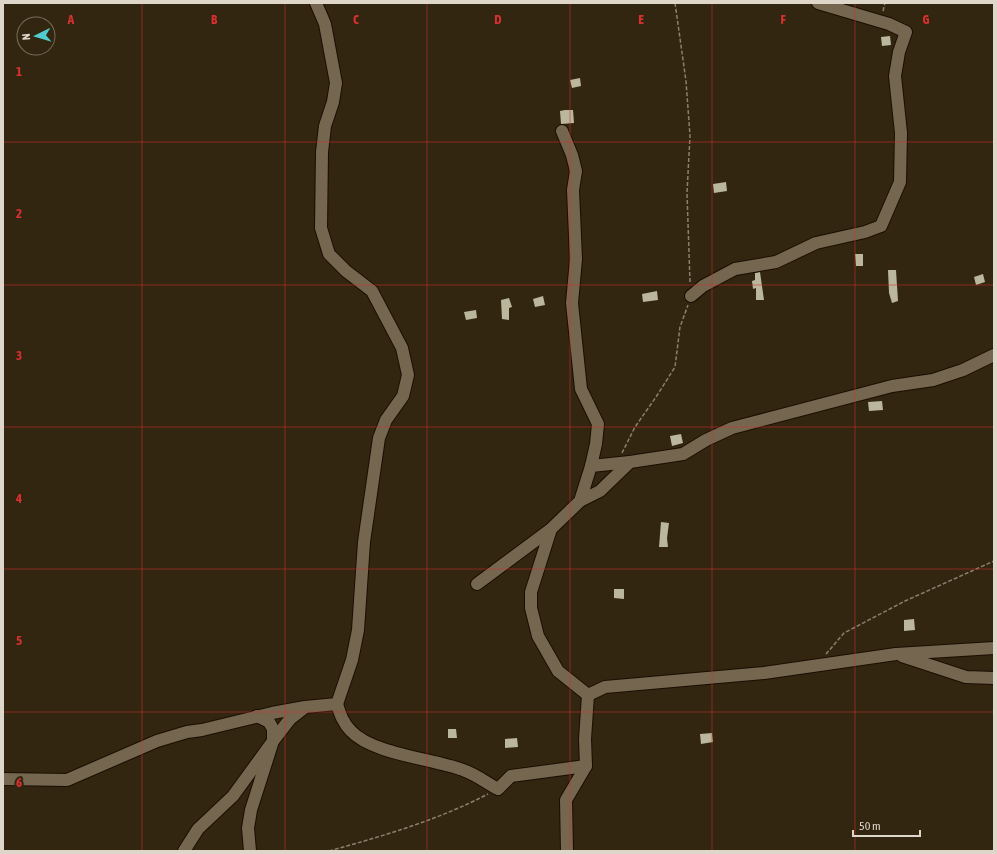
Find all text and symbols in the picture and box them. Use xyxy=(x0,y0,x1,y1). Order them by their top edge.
text: A xyxy=(67,12,75,27)
text: B xyxy=(211,12,218,27)
text: C xyxy=(353,12,359,27)
text: D xyxy=(494,12,502,27)
text: E xyxy=(638,12,644,27)
text: F xyxy=(780,12,786,27)
text: G xyxy=(923,12,930,27)
north arrow xyxy=(16,16,56,56)
text: N xyxy=(20,33,32,41)
text: 1 xyxy=(16,64,22,79)
text: 2 xyxy=(16,206,22,221)
text: 3 xyxy=(16,348,22,363)
text: 4 xyxy=(15,491,22,506)
text: 5 xyxy=(16,633,22,648)
text: 6 xyxy=(16,775,22,790)
scale bar xyxy=(853,812,920,838)
text: 50 m xyxy=(859,819,881,833)

